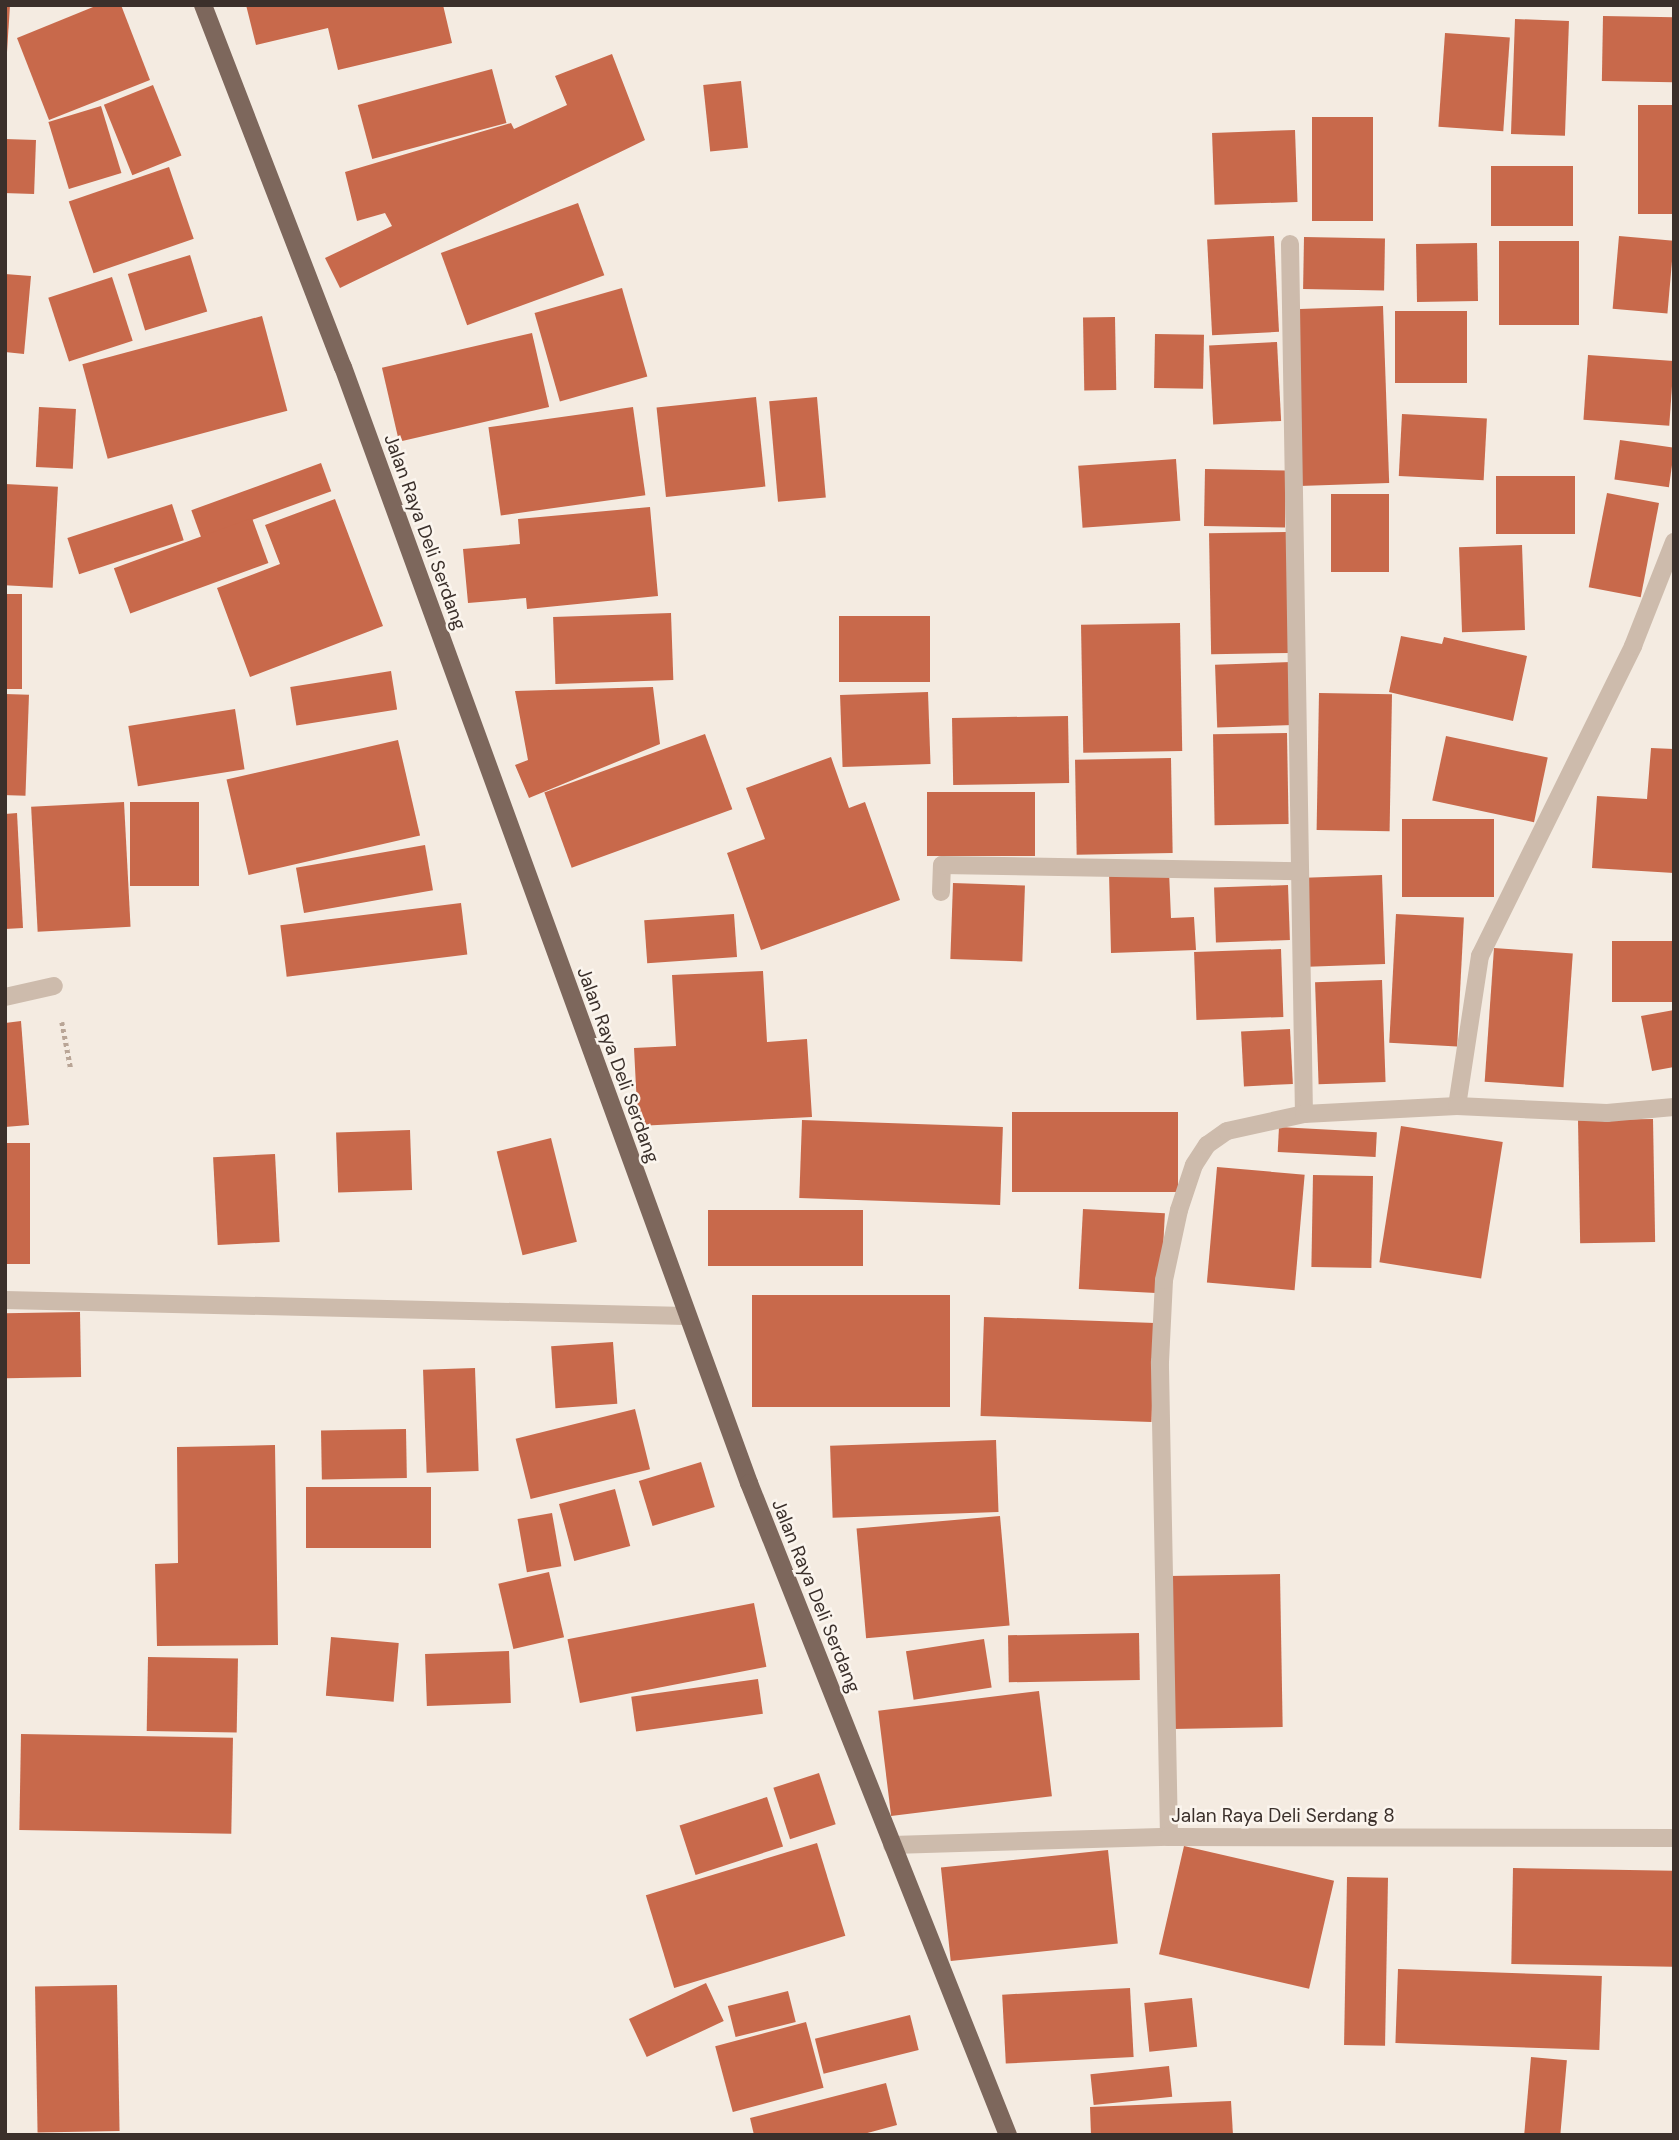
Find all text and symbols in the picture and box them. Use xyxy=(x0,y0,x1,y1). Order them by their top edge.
street label: Jalan Raya Deli Serdang xyxy=(379,431,471,633)
street label: Jalan Raya Deli Serdang xyxy=(572,964,664,1166)
street label: Jalan Raya Deli Serdang xyxy=(767,1496,865,1696)
street label: Jalan Raya Deli Serdang 8 xyxy=(1171,1805,1395,1827)

